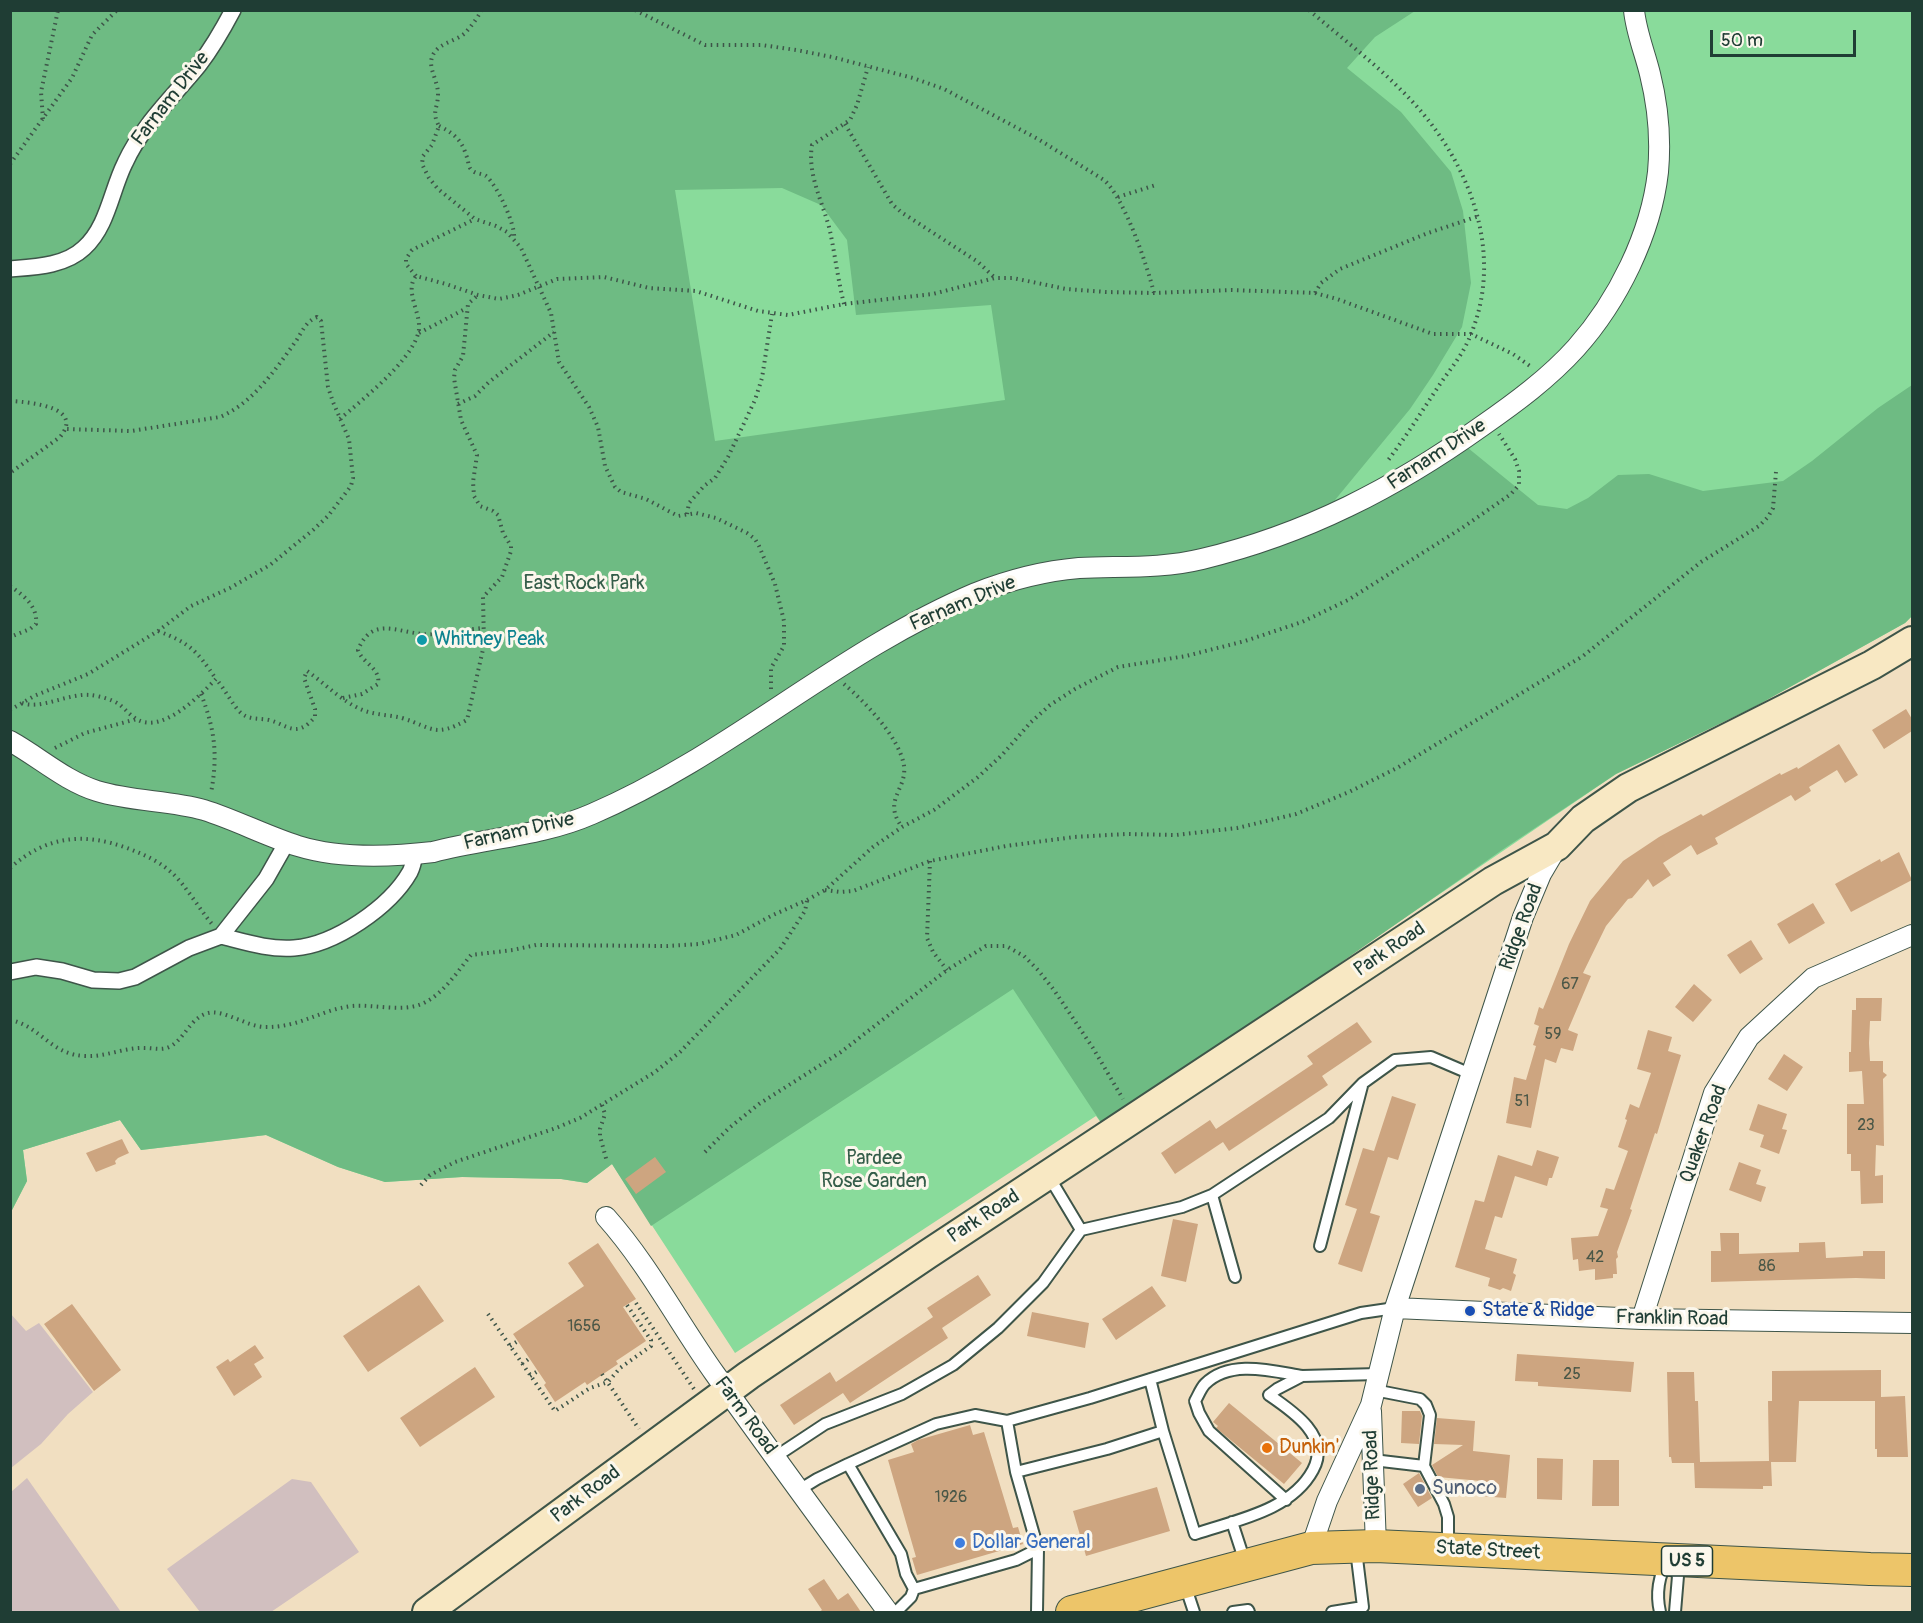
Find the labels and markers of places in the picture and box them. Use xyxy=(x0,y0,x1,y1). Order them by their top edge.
place label: Whitney Peak xyxy=(434,628,545,652)
marker: Whitney Peak xyxy=(415,633,429,647)
place label: State & Ridge xyxy=(1482,1299,1594,1323)
marker: State & Ridge xyxy=(1463,1304,1477,1318)
place label: Dunkin' xyxy=(1279,1436,1340,1460)
marker: Dunkin' xyxy=(1260,1441,1274,1455)
place label: Sunoco xyxy=(1432,1477,1497,1501)
marker: Sunoco xyxy=(1413,1482,1427,1496)
place label: Dollar General xyxy=(972,1531,1091,1555)
marker: Dollar General xyxy=(953,1536,967,1550)

